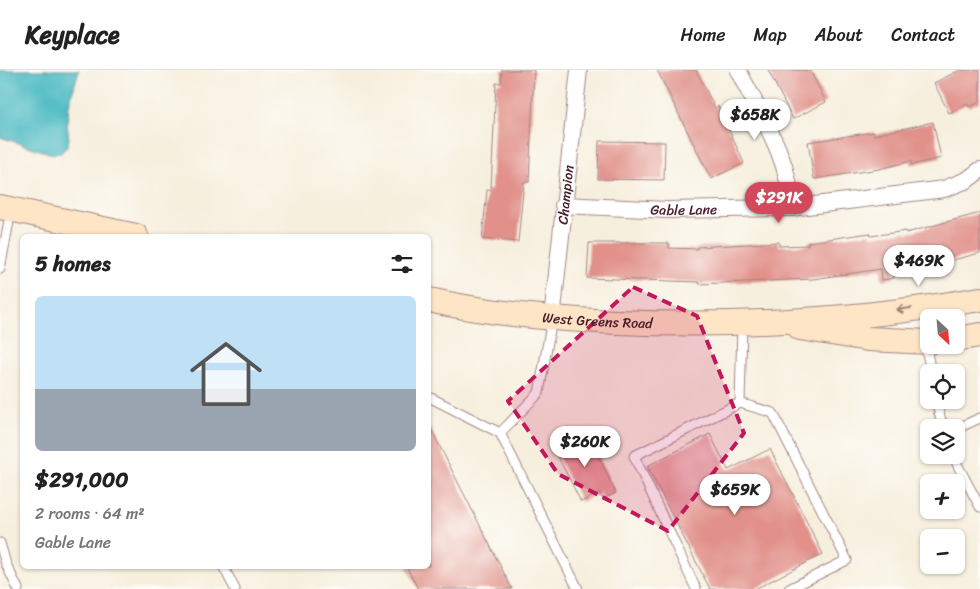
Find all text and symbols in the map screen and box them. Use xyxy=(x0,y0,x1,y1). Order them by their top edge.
text: Keyplace xyxy=(25,14,120,56)
text: Home xyxy=(681,19,726,51)
text: Map xyxy=(754,19,787,51)
text: About xyxy=(815,19,863,51)
text: Contact xyxy=(891,19,955,51)
pin: $658K xyxy=(720,98,790,141)
text: $658K xyxy=(730,100,780,129)
street label: Champion xyxy=(550,163,581,226)
pin: $291K xyxy=(744,182,814,224)
text: $291K xyxy=(756,183,802,212)
street label: Gable Lane xyxy=(650,197,717,223)
pin: $469K xyxy=(884,244,954,287)
text: 5 homes xyxy=(35,245,111,283)
text: $469K xyxy=(894,246,944,275)
icon: filters xyxy=(388,250,416,278)
one-way arrow xyxy=(897,304,913,314)
street label: West Greens Road xyxy=(541,305,655,336)
north arrow xyxy=(920,309,965,354)
map controls xyxy=(920,309,965,574)
icon: home xyxy=(181,329,271,419)
button: locate xyxy=(920,364,965,409)
button: layers xyxy=(920,419,965,464)
pin: $260K xyxy=(550,426,620,468)
text: $260K xyxy=(561,427,609,456)
text: $291,000 xyxy=(35,461,129,499)
pin: $659K xyxy=(700,474,770,516)
button: + xyxy=(920,474,965,519)
text: $659K xyxy=(710,475,760,504)
text: 2 rooms · 64 m² xyxy=(35,499,145,528)
text: Gable Lane xyxy=(35,528,111,557)
button: − xyxy=(920,529,965,574)

